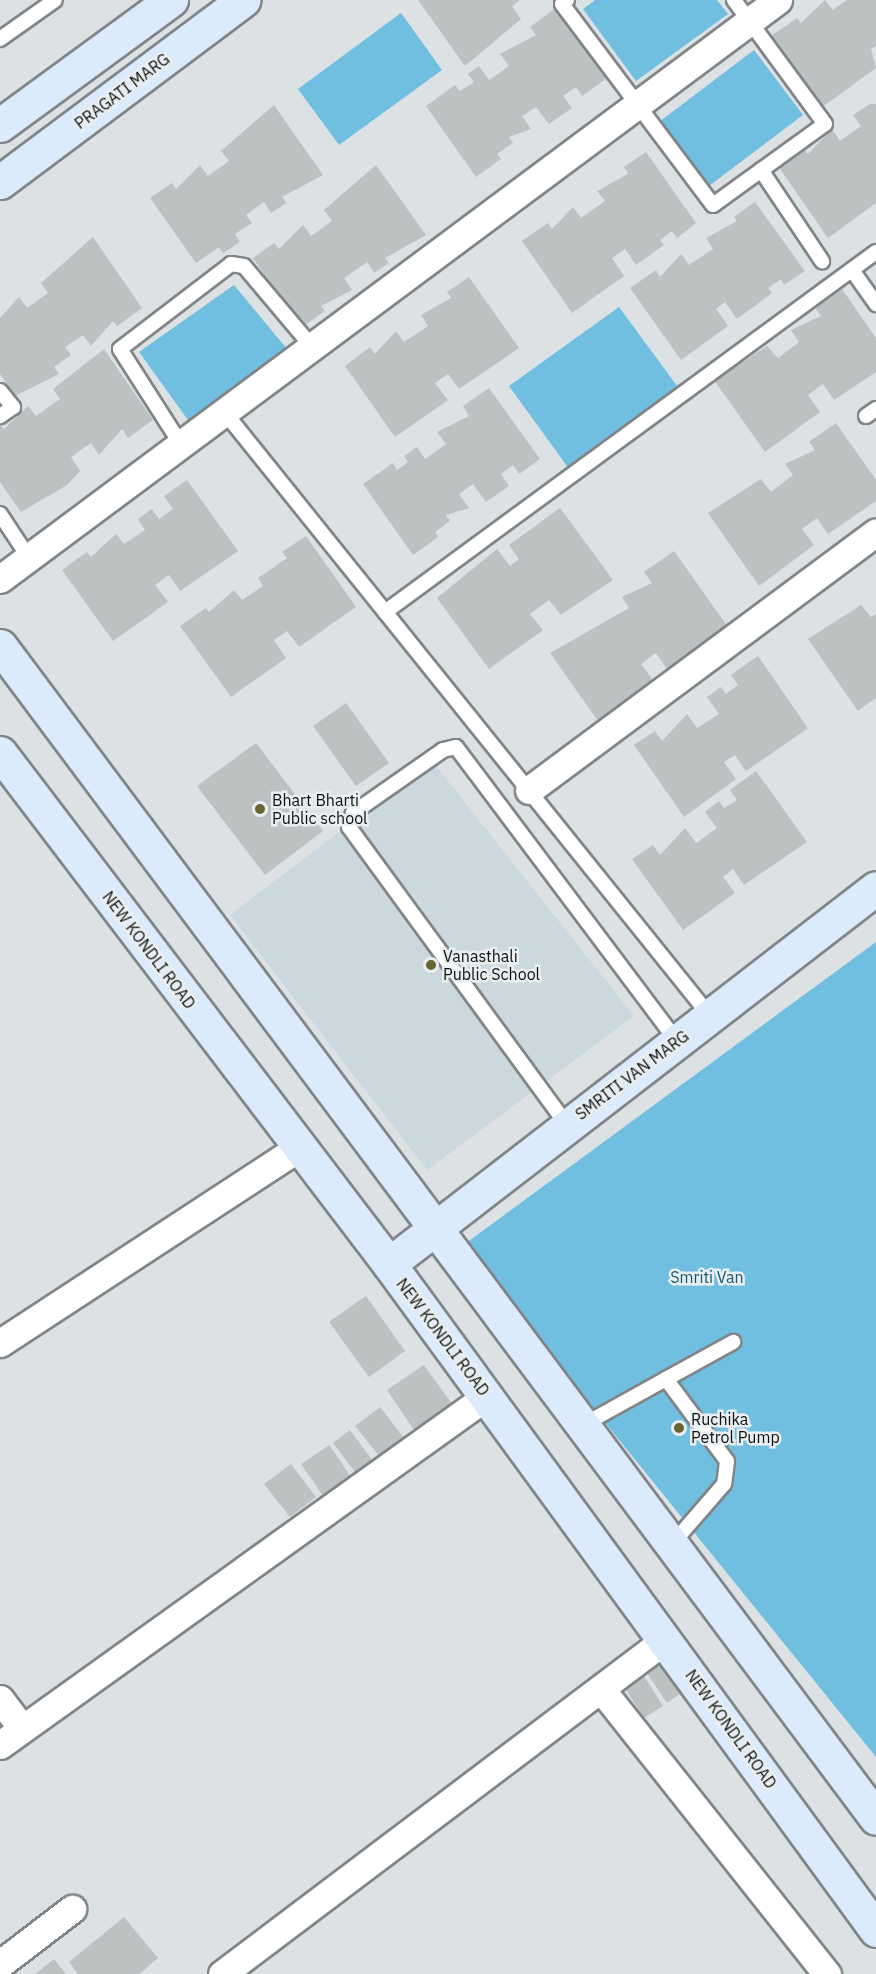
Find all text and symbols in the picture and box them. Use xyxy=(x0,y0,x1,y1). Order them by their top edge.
street label: PRAGATI MARG xyxy=(71,49,173,133)
place label: Bhart Bharti Public school xyxy=(272,790,367,828)
marker: Bhart Bharti Public school xyxy=(253,802,267,816)
street label: NEW KONDLI ROAD xyxy=(99,887,199,1013)
place label: Vanasthali Public School xyxy=(443,946,540,984)
marker: Vanasthali Public School xyxy=(424,958,438,972)
street label: SMRITI VAN MARG xyxy=(572,1026,692,1124)
park label: Smriti Van xyxy=(670,1267,744,1287)
street label: NEW KONDLI ROAD xyxy=(393,1274,493,1400)
place label: Ruchika Petrol Pump xyxy=(691,1409,780,1447)
marker: Ruchika Petrol Pump xyxy=(672,1421,686,1435)
street label: NEW KONDLI ROAD xyxy=(681,1666,781,1792)

